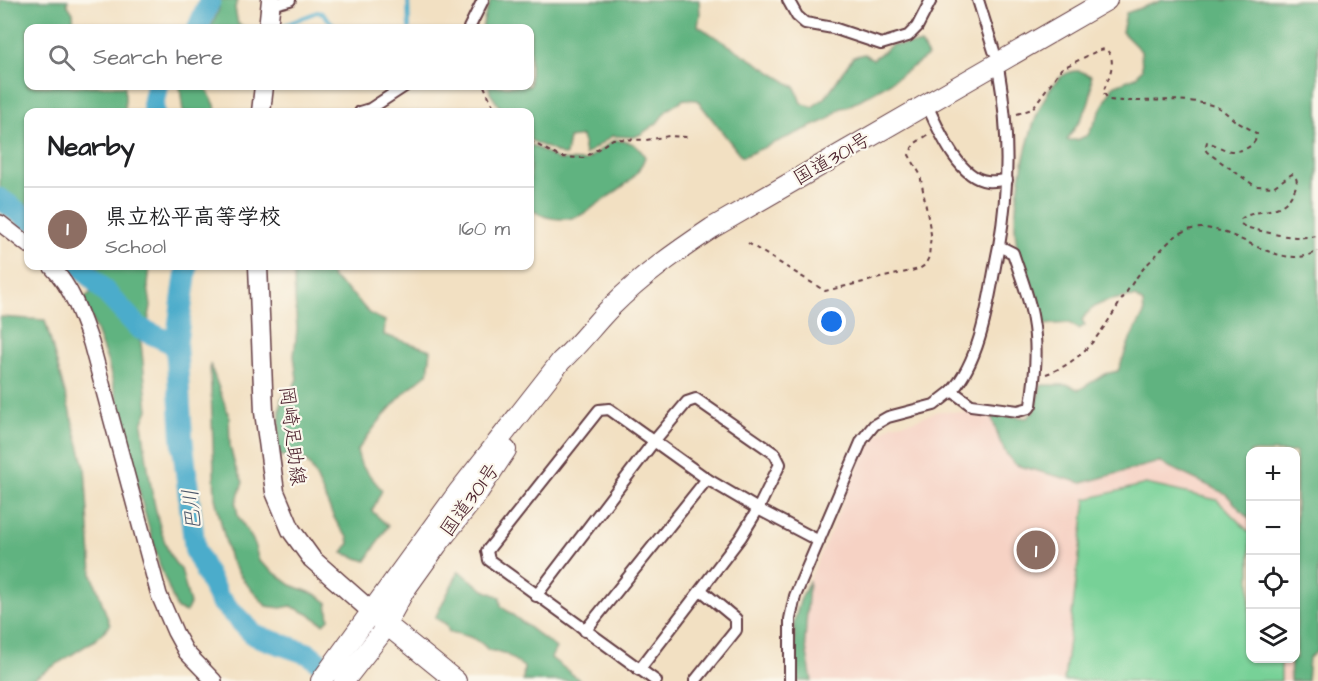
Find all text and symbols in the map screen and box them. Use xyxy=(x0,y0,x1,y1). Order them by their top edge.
search box xyxy=(24,24,534,90)
icon: search xyxy=(45,41,78,74)
text: Search here xyxy=(93,42,223,73)
street label: 国道301号 xyxy=(788,126,876,192)
text: Nearby xyxy=(48,129,135,165)
text: 県立松平高等学校 xyxy=(105,202,281,233)
text: 1 xyxy=(66,215,69,243)
text: 160 m xyxy=(459,215,510,243)
text: School xyxy=(105,233,166,261)
your location xyxy=(817,307,846,336)
street label: 岡崎足助線 xyxy=(272,385,312,487)
map controls xyxy=(1246,447,1300,663)
button: + xyxy=(1246,447,1300,501)
street label: 国道301号 xyxy=(434,457,506,543)
water label: 巴川 xyxy=(176,488,208,532)
button: − xyxy=(1246,501,1300,555)
pin: 1 xyxy=(1016,528,1056,572)
button: locate xyxy=(1246,555,1300,609)
button: layers xyxy=(1246,609,1300,663)

